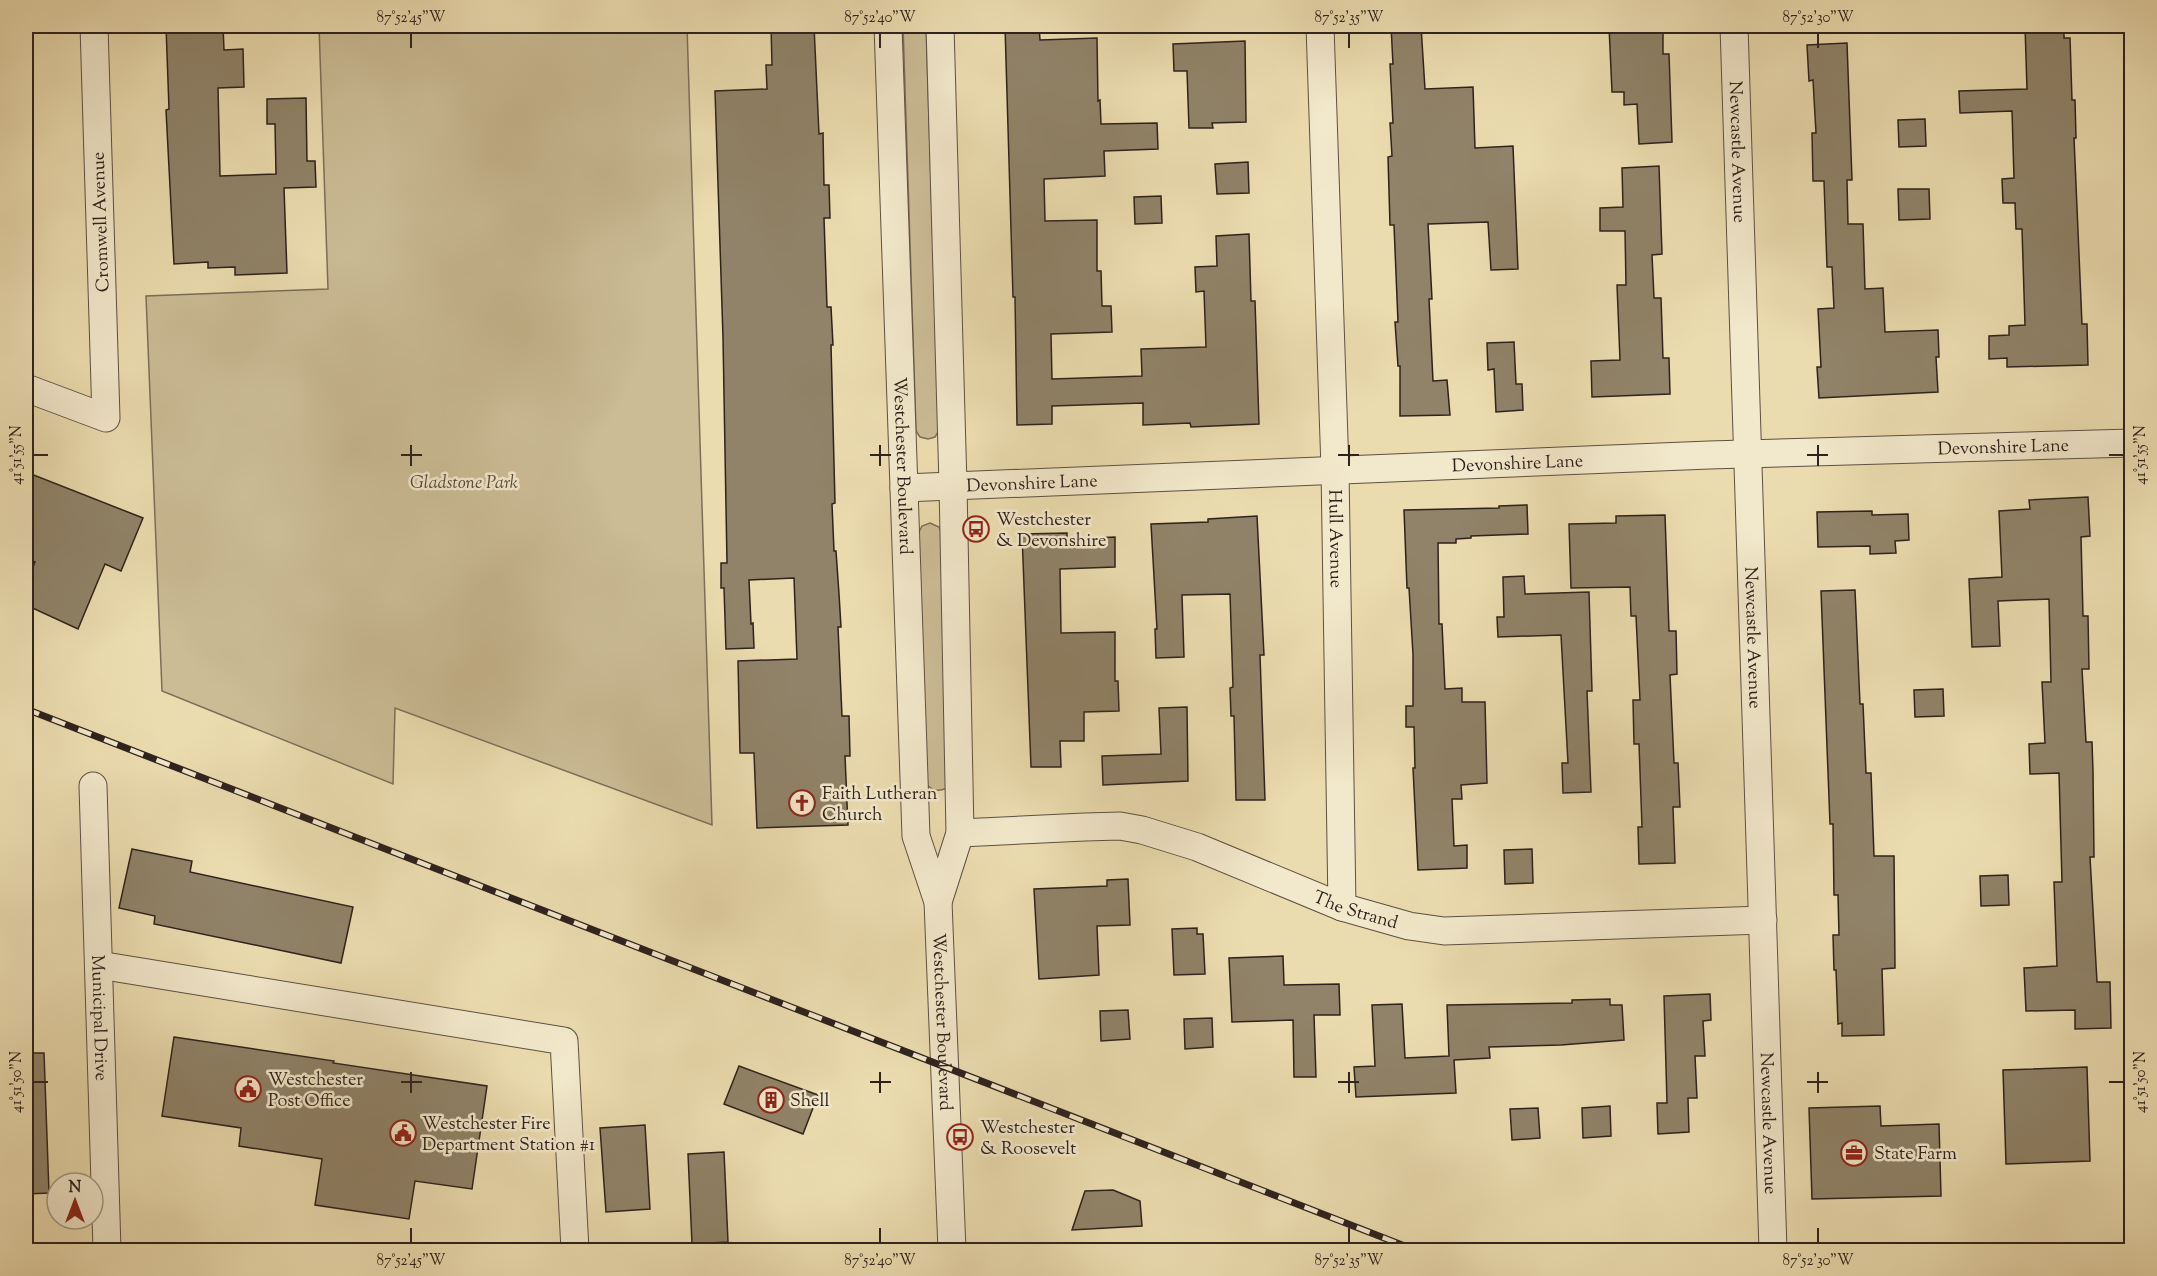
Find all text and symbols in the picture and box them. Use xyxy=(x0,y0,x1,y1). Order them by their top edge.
text: 87°52'45"W xyxy=(376,8,446,29)
text: 87°52'40"W xyxy=(844,8,916,29)
text: 87°52'35"W xyxy=(1315,8,1384,29)
text: 87°52'30"W xyxy=(1782,8,1854,29)
street label: Newcastle Avenue xyxy=(1721,81,1751,223)
street label: Cromwell Avenue xyxy=(87,151,117,293)
street label: Westchester Boulevard xyxy=(885,376,917,555)
text: 41°51'55"N xyxy=(7,425,28,485)
text: 41°51'55"N xyxy=(2131,425,2152,485)
street label: Devonshire Lane xyxy=(1937,434,2069,464)
street label: Devonshire Lane xyxy=(1451,449,1584,481)
street label: Devonshire Lane xyxy=(966,469,1098,500)
park label: Gladstone Park xyxy=(410,471,518,497)
street label: Hull Avenue xyxy=(1320,489,1348,588)
place label: Westchester & Devonshire xyxy=(996,508,1106,555)
bus stop icon: Westchester & Devonshire xyxy=(961,514,991,544)
street label: Newcastle Avenue xyxy=(1736,566,1767,709)
place label: Faith Lutheran Church xyxy=(822,782,938,829)
church icon: Faith Lutheran Church xyxy=(787,788,817,818)
street label: The Strand xyxy=(1309,885,1401,937)
street label: Westchester Boulevard xyxy=(924,933,957,1111)
street label: Municipal Drive xyxy=(83,955,113,1081)
text: 41°51'50"N xyxy=(7,1051,28,1113)
text: 41°51'50"N xyxy=(2131,1051,2152,1113)
street label: Newcastle Avenue xyxy=(1752,1052,1782,1195)
place label: Westchester Post Office xyxy=(268,1068,363,1115)
public building icon: Westchester Post Office xyxy=(233,1074,263,1104)
building icon: Shell xyxy=(756,1085,786,1115)
place label: Shell xyxy=(790,1089,829,1115)
place label: Westchester Fire Department Station #1 xyxy=(422,1112,595,1159)
place label: Westchester & Roosevelt xyxy=(980,1116,1076,1163)
public building icon: Westchester Fire Department Station #1 xyxy=(388,1118,418,1148)
bus stop icon: Westchester & Roosevelt xyxy=(945,1122,975,1152)
office icon: State Farm xyxy=(1839,1138,1869,1168)
place label: State Farm xyxy=(1874,1142,1957,1168)
north arrow xyxy=(45,1171,105,1231)
text: N xyxy=(69,1177,82,1200)
text: 87°52'45"W xyxy=(376,1251,446,1272)
text: 87°52'40"W xyxy=(844,1251,916,1272)
text: 87°52'35"W xyxy=(1315,1251,1384,1272)
text: 87°52'30"W xyxy=(1782,1251,1854,1272)

